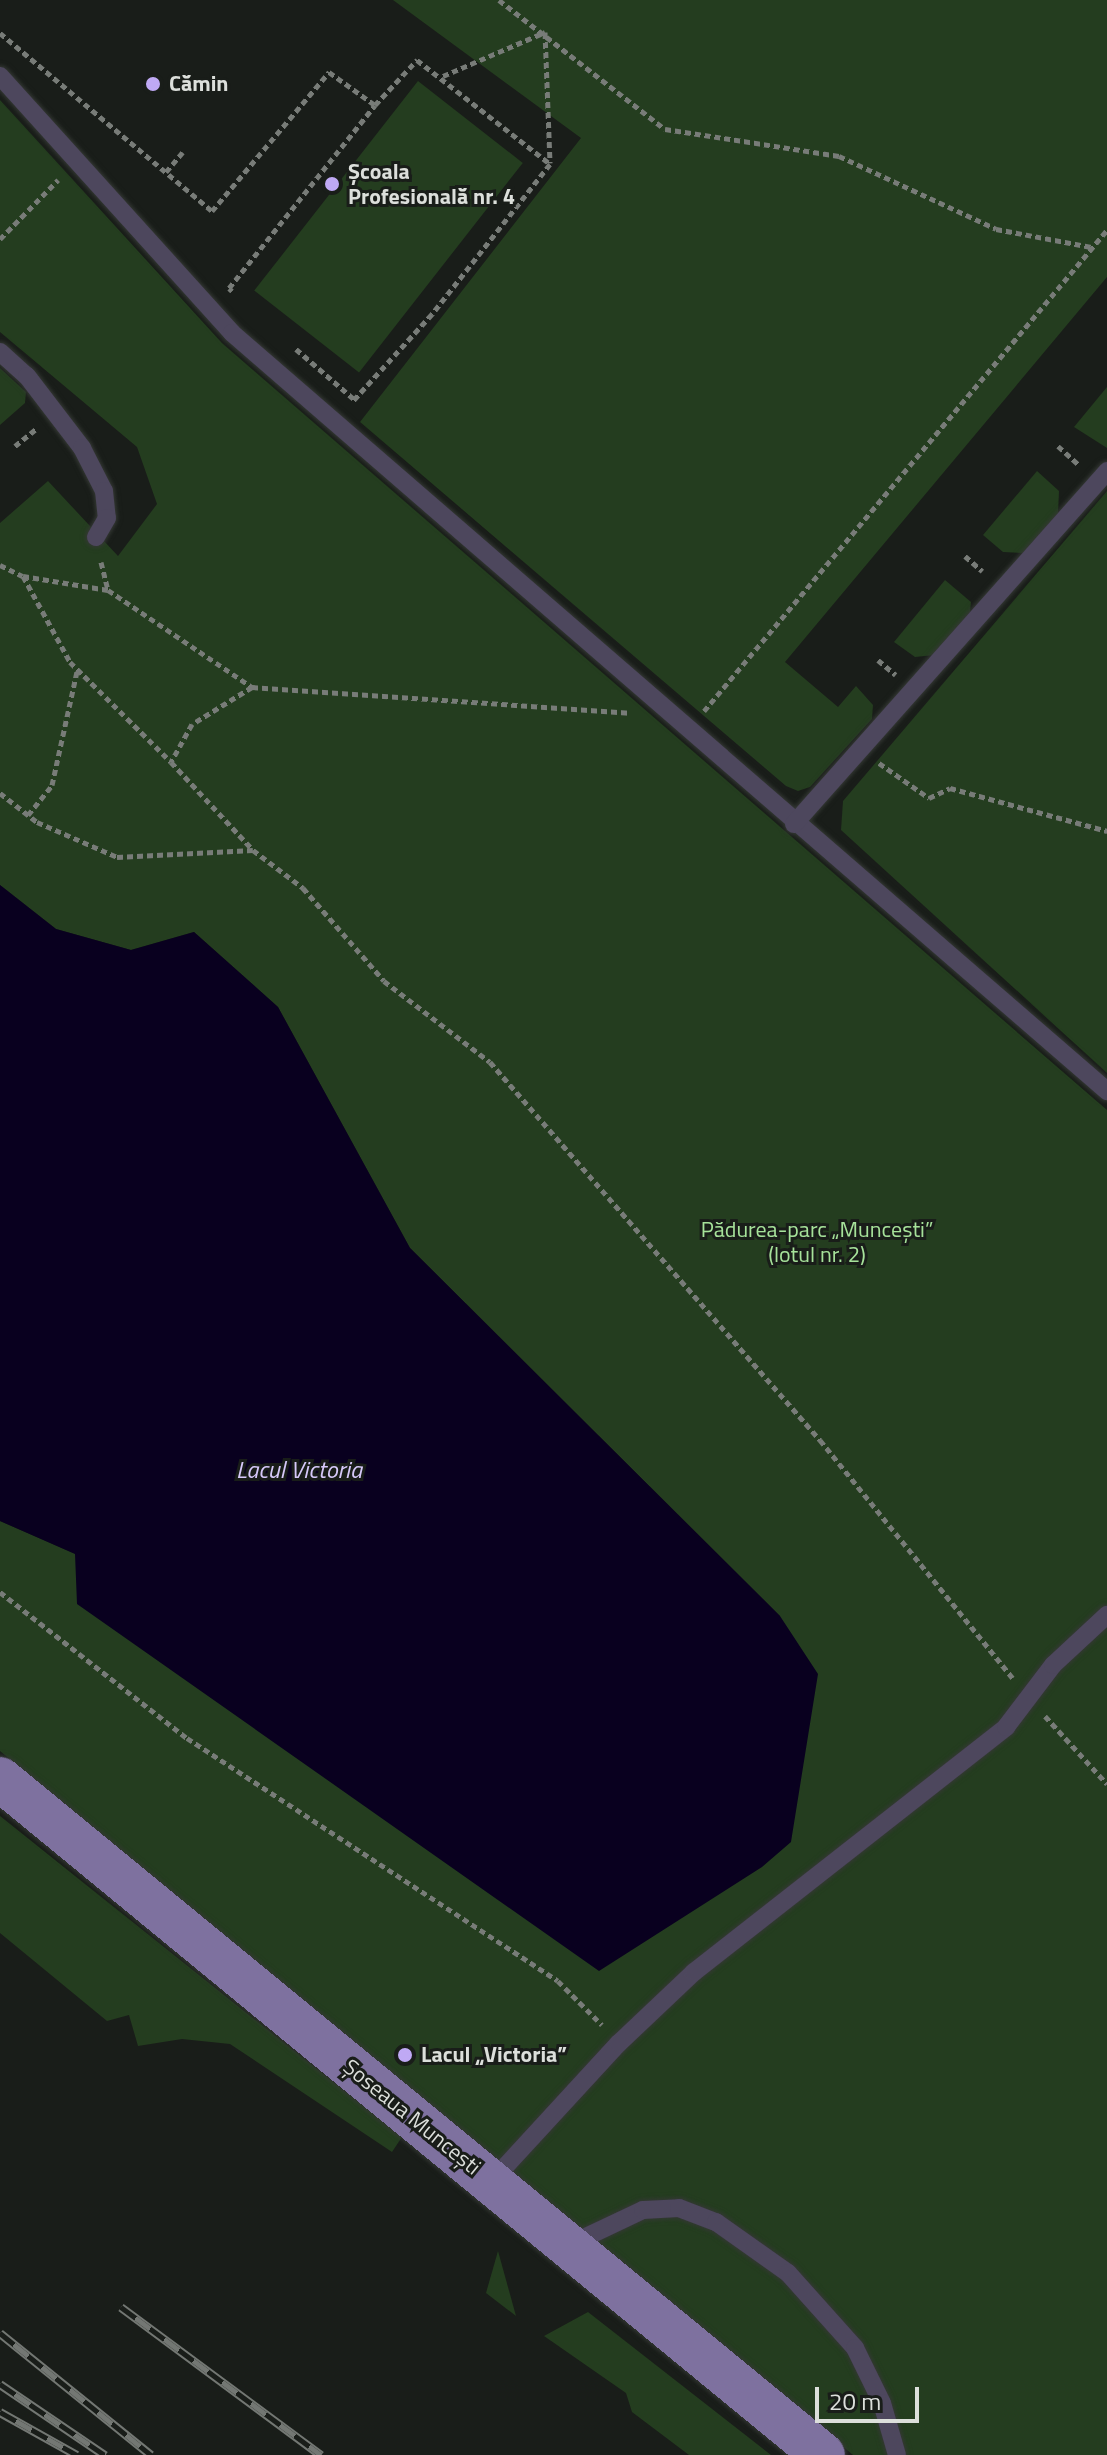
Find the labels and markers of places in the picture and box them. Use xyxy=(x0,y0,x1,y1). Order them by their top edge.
place label: Cămin xyxy=(169,71,229,97)
marker: Cămin xyxy=(144,75,162,93)
place label: Școala Profesională nr. 4 xyxy=(348,158,515,210)
marker: Școala Profesională nr. 4 xyxy=(323,175,341,193)
place label: Lacul „Victoria” xyxy=(421,2042,567,2068)
marker: Lacul „Victoria” xyxy=(396,2046,414,2064)

